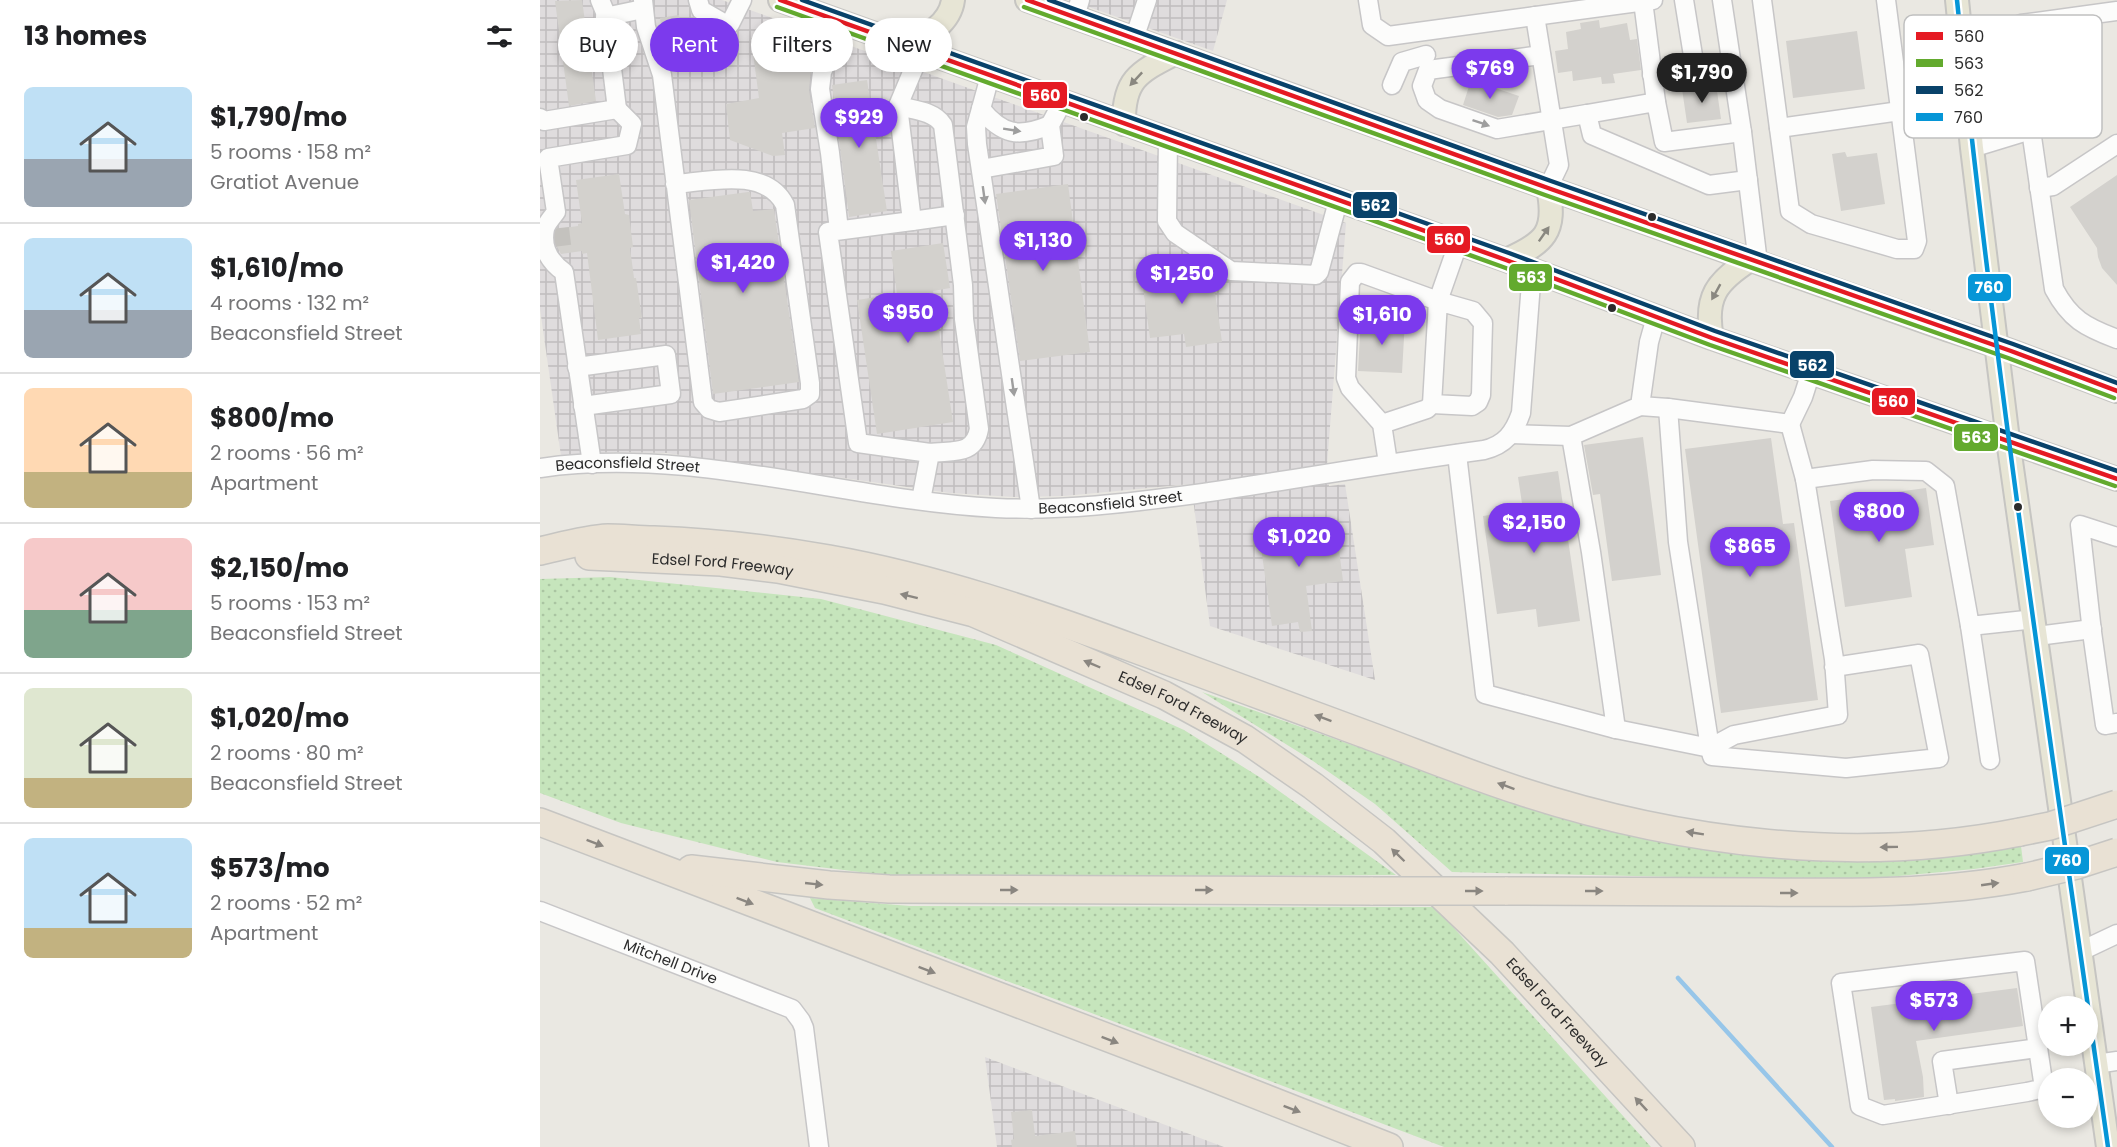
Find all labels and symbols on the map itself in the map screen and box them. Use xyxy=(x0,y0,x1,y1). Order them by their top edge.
legend xyxy=(1904,15,2102,138)
text: 560 xyxy=(1954,25,1984,48)
pin: $769 xyxy=(1454,49,1526,100)
text: 563 xyxy=(1954,52,1984,75)
pin: $1,790 xyxy=(1653,53,1751,104)
one-way arrow xyxy=(1129,72,1143,87)
text: 562 xyxy=(1954,79,1983,102)
line badge: 560 xyxy=(1022,81,1068,109)
text: 560 xyxy=(1029,84,1061,107)
pin: $929 xyxy=(823,98,895,149)
text: 760 xyxy=(1954,106,1983,129)
unlabelled marker xyxy=(1078,111,1090,123)
one-way arrow xyxy=(1472,119,1490,129)
one-way arrow xyxy=(1002,126,1021,135)
one-way arrow xyxy=(980,185,989,204)
line badge: 562 xyxy=(1352,191,1398,219)
text: 562 xyxy=(1360,194,1390,217)
unlabelled marker xyxy=(1646,211,1658,223)
pin: $1,130 xyxy=(994,221,1092,272)
line badge: 560 xyxy=(1426,225,1471,254)
one-way arrow xyxy=(1538,226,1550,242)
text: 560 xyxy=(1433,228,1465,251)
pin: $1,420 xyxy=(694,243,792,294)
pin: $1,250 xyxy=(1133,254,1231,305)
line badge: 563 xyxy=(1508,263,1553,292)
text: 563 xyxy=(1516,266,1546,289)
line badge: 760 xyxy=(1967,273,2012,302)
text: 760 xyxy=(1974,276,2004,299)
one-way arrow xyxy=(1711,284,1721,301)
pin: $950 xyxy=(872,293,944,344)
pin: $1,610 xyxy=(1333,295,1431,346)
unlabelled marker xyxy=(1606,302,1618,314)
line badge: 562 xyxy=(1789,350,1835,379)
text: 562 xyxy=(1797,354,1827,377)
one-way arrow xyxy=(1008,378,1017,397)
line badge: 560 xyxy=(1871,387,1916,416)
text: 560 xyxy=(1877,390,1909,413)
line badge: 563 xyxy=(1953,423,1999,452)
text: 563 xyxy=(1961,426,1991,449)
street label: Beaconsfield Street xyxy=(554,452,701,478)
street label: Beaconsfield Street xyxy=(1038,485,1184,519)
pin: $800 xyxy=(1843,492,1915,543)
unlabelled marker xyxy=(2012,501,2024,513)
pin: $2,150 xyxy=(1485,503,1583,554)
pin: $1,020 xyxy=(1250,517,1348,568)
pin: $865 xyxy=(1714,527,1786,578)
street label: Edsel Ford Freeway xyxy=(651,548,796,582)
one-way arrow xyxy=(900,591,919,601)
one-way arrow xyxy=(1083,658,1101,668)
street label: Edsel Ford Freeway xyxy=(1115,666,1252,749)
one-way arrow xyxy=(1314,713,1332,723)
one-way arrow xyxy=(1497,780,1515,790)
one-way arrow xyxy=(1685,828,1704,837)
one-way arrow xyxy=(586,838,604,848)
one-way arrow xyxy=(1879,843,1898,852)
line badge: 760 xyxy=(2044,846,2090,875)
one-way arrow xyxy=(1392,848,1406,862)
text: 760 xyxy=(2052,849,2082,872)
one-way arrow xyxy=(804,879,823,889)
one-way arrow xyxy=(1980,879,1999,888)
one-way arrow xyxy=(999,885,1018,895)
one-way arrow xyxy=(1194,885,1213,895)
one-way arrow xyxy=(1464,886,1483,896)
one-way arrow xyxy=(1584,886,1603,896)
one-way arrow xyxy=(1779,888,1798,898)
one-way arrow xyxy=(737,896,755,906)
street label: Mitchell Drive xyxy=(621,934,721,989)
street label: Edsel Ford Freeway xyxy=(1501,953,1614,1072)
one-way arrow xyxy=(919,965,937,975)
pin: $573 xyxy=(1898,981,1970,1032)
one-way arrow xyxy=(1101,1035,1119,1045)
one-way arrow xyxy=(1635,1097,1648,1112)
one-way arrow xyxy=(1283,1105,1301,1114)

